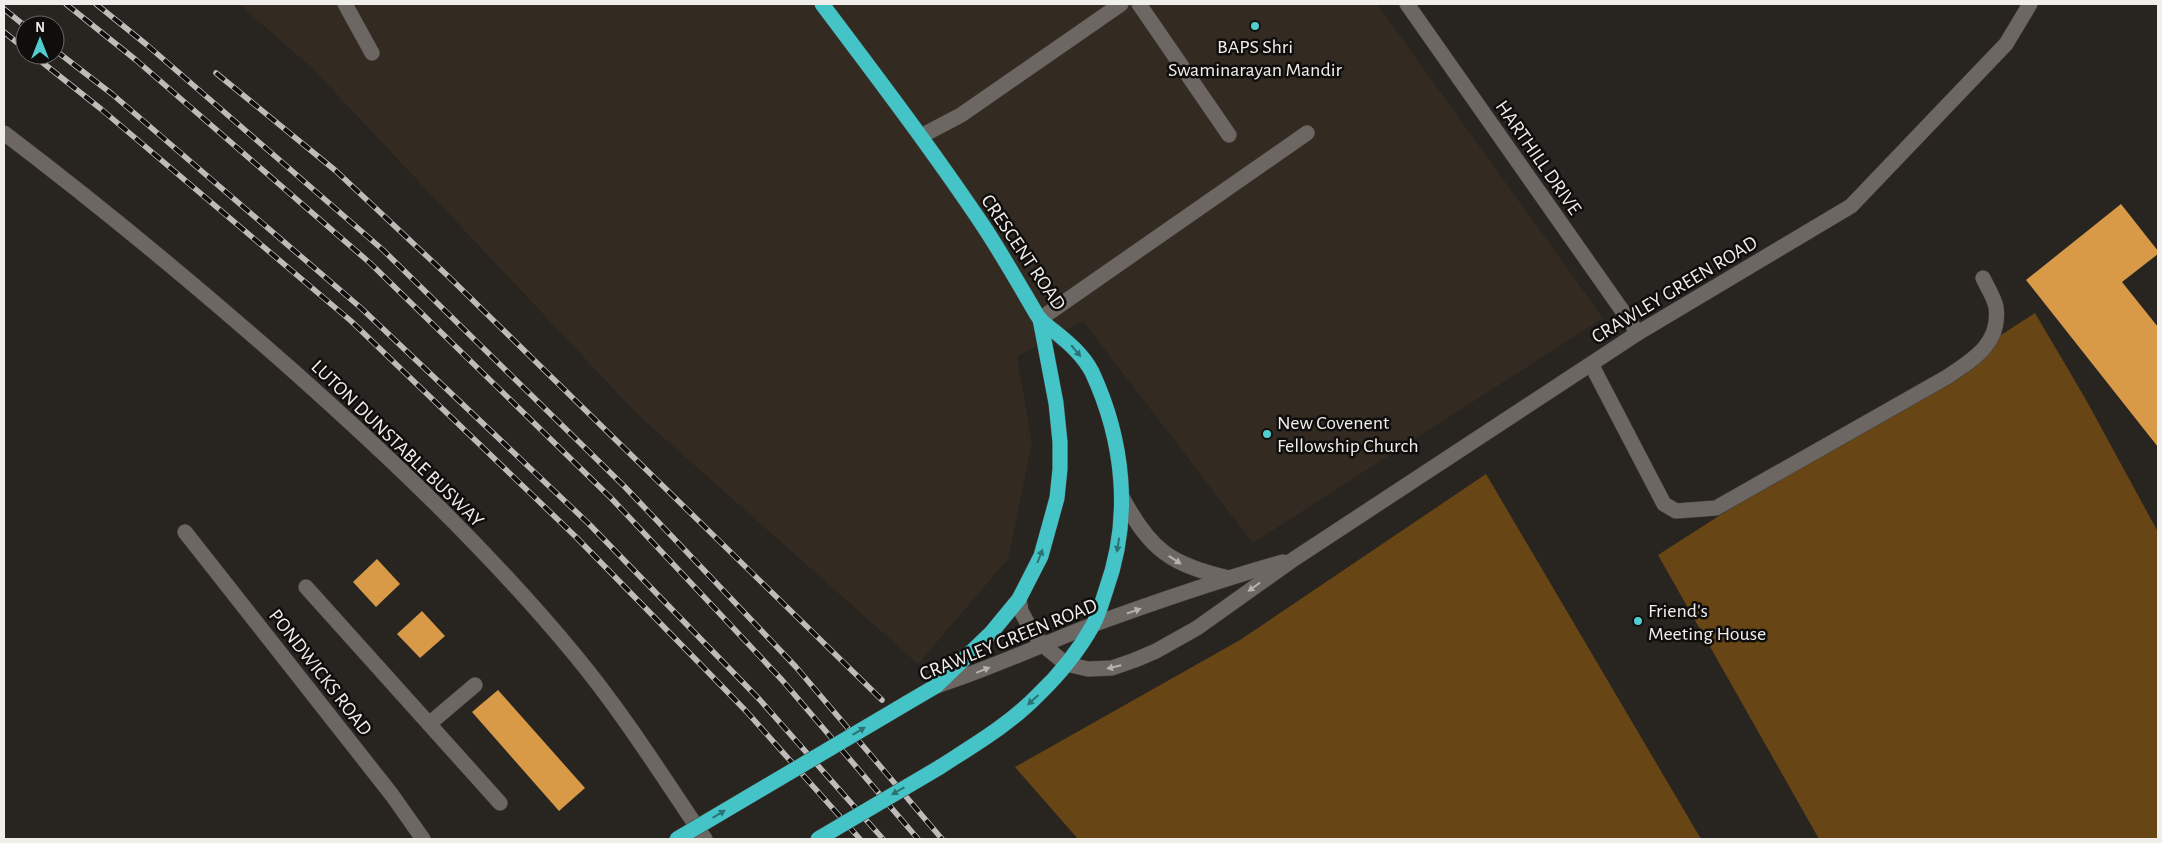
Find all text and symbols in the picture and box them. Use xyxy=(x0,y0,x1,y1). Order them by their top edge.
north arrow xyxy=(15,15,65,65)
marker: BAPS Shri Swaminarayan Mandir xyxy=(1249,20,1261,32)
text: N xyxy=(35,21,45,35)
place label: BAPS Shri Swaminarayan Mandir xyxy=(1168,37,1343,80)
street label: HARTHILL DRIVE xyxy=(1491,97,1585,219)
street label: CRESCENT ROAD xyxy=(977,191,1069,314)
street label: CRAWLEY GREEN ROAD xyxy=(1588,232,1761,347)
one-way arrow xyxy=(1071,345,1082,358)
street label: LUTON DUNSTABLE BUSWAY xyxy=(307,356,488,532)
place label: New Covenent Fellowship Church xyxy=(1277,413,1419,456)
marker: New Covenent Fellowship Church xyxy=(1261,428,1273,440)
one-way arrow xyxy=(1114,538,1122,554)
one-way arrow xyxy=(1037,548,1045,563)
one-way arrow xyxy=(1169,555,1182,565)
one-way arrow xyxy=(1247,582,1261,592)
street label: CRAWLEY GREEN ROAD xyxy=(917,595,1100,685)
place label: Friend's Meeting House xyxy=(1648,601,1766,644)
street label: PONDWICKS ROAD xyxy=(265,606,376,740)
one-way arrow xyxy=(1127,607,1142,615)
marker: Friend's Meeting House xyxy=(1632,615,1644,627)
one-way arrow xyxy=(1106,663,1121,671)
one-way arrow xyxy=(975,666,990,673)
one-way arrow xyxy=(1027,694,1039,706)
one-way arrow xyxy=(852,727,865,736)
one-way arrow xyxy=(892,787,905,796)
one-way arrow xyxy=(713,810,726,819)

